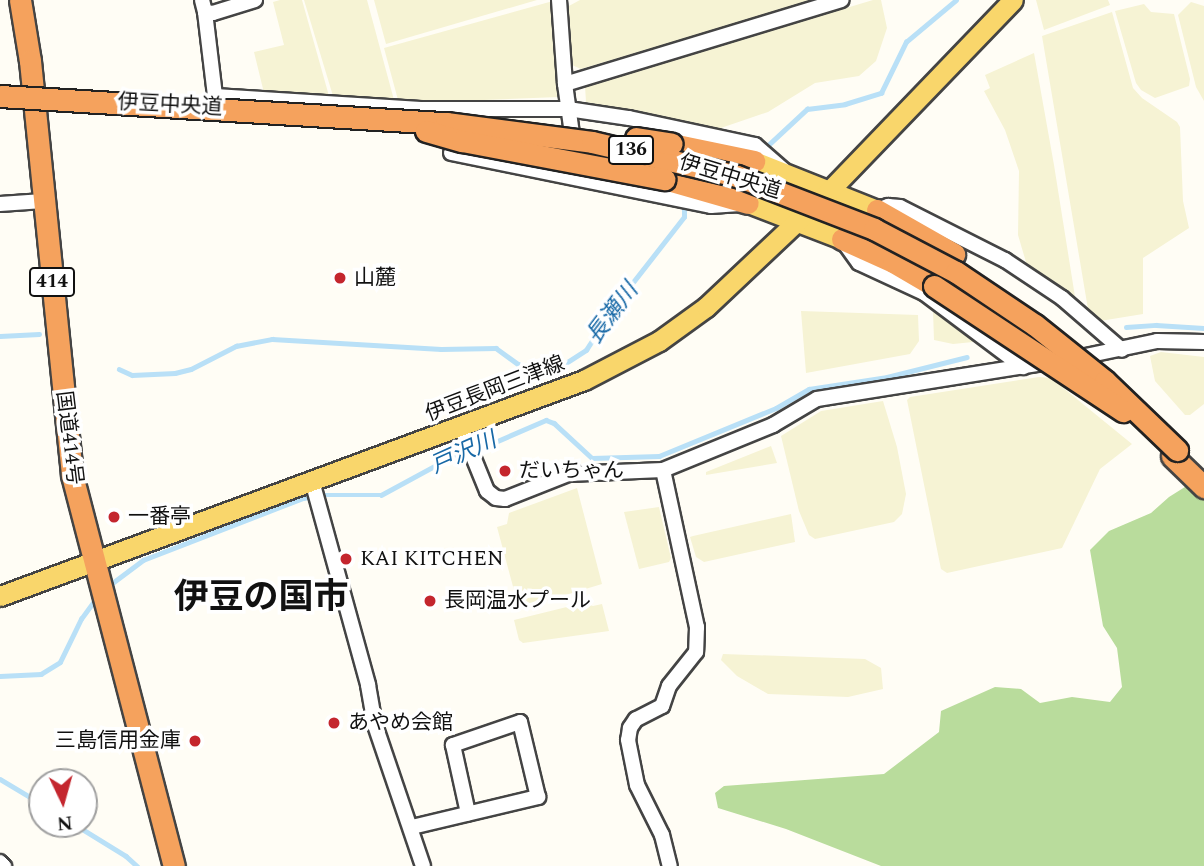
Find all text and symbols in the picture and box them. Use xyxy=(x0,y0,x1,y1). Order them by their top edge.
street label: 伊豆中央道 xyxy=(117,90,223,120)
road number: 136 xyxy=(606,134,656,166)
street label: 伊豆中央道 xyxy=(676,150,784,204)
place label: 山麓 xyxy=(354,265,396,291)
road number: 414 xyxy=(28,266,76,298)
marker: 山麓 xyxy=(332,270,348,286)
water label: 長瀬川 xyxy=(581,278,645,350)
street label: 伊豆長岡三津線 xyxy=(422,351,568,427)
street label: 国道414号 xyxy=(51,390,87,486)
water label: 戸沢川 xyxy=(427,427,501,481)
place label: だいちゃん xyxy=(519,458,624,484)
marker: だいちゃん xyxy=(497,463,513,479)
place label: 一番亭 xyxy=(128,504,191,530)
marker: 一番亭 xyxy=(106,509,122,525)
place label: KAI KITCHEN xyxy=(360,546,504,572)
marker: KAI KITCHEN xyxy=(338,551,354,567)
district label: 伊豆の国市 xyxy=(174,577,348,619)
place label: 長岡温水プール xyxy=(444,588,591,614)
marker: 長岡温水プール xyxy=(422,593,438,609)
place label: あやめ会館 xyxy=(348,710,453,736)
marker: あやめ会館 xyxy=(326,715,342,731)
place label: 三島信用金庫 xyxy=(55,728,181,754)
marker: 三島信用金庫 xyxy=(187,733,203,749)
north arrow xyxy=(28,768,98,838)
text: N xyxy=(56,807,74,838)

